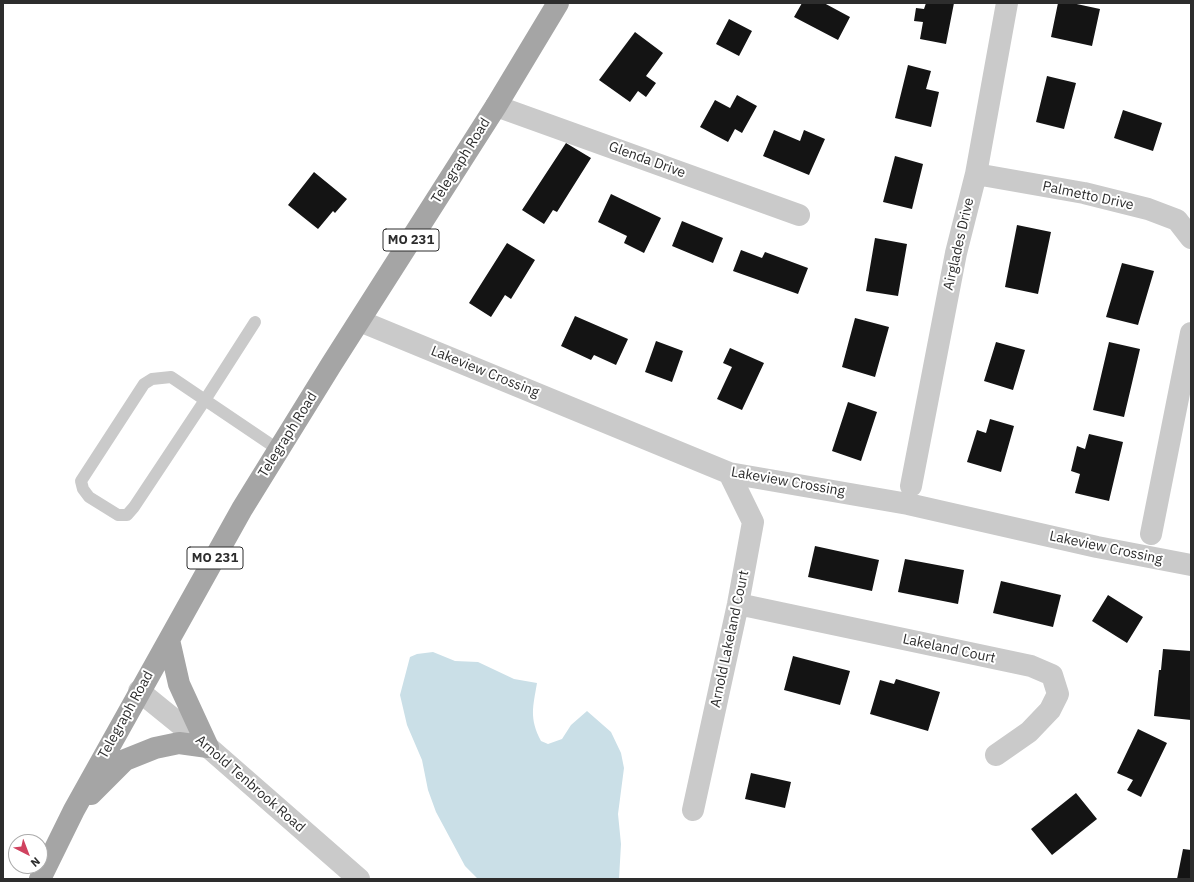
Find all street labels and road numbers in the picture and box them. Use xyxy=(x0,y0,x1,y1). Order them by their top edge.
street label: Telegraph Road xyxy=(428,115,494,207)
street label: Glenda Drive xyxy=(606,138,688,182)
street label: Palmetto Drive xyxy=(1041,178,1135,214)
street label: Airglades Drive xyxy=(940,196,978,292)
road number: MO 231 xyxy=(383,229,439,251)
street label: Lakeview Crossing xyxy=(428,343,542,401)
street label: Telegraph Road xyxy=(255,389,321,481)
street label: Lakeview Crossing xyxy=(730,464,846,500)
street label: Lakeview Crossing xyxy=(1048,528,1164,568)
road number: MO 231 xyxy=(187,547,243,569)
street label: Arnold Lakeland Court xyxy=(707,569,753,709)
street label: Lakeland Court xyxy=(901,631,997,667)
street label: Telegraph Road xyxy=(95,668,157,762)
street label: Arnold Tenbrook Road xyxy=(192,732,308,836)

